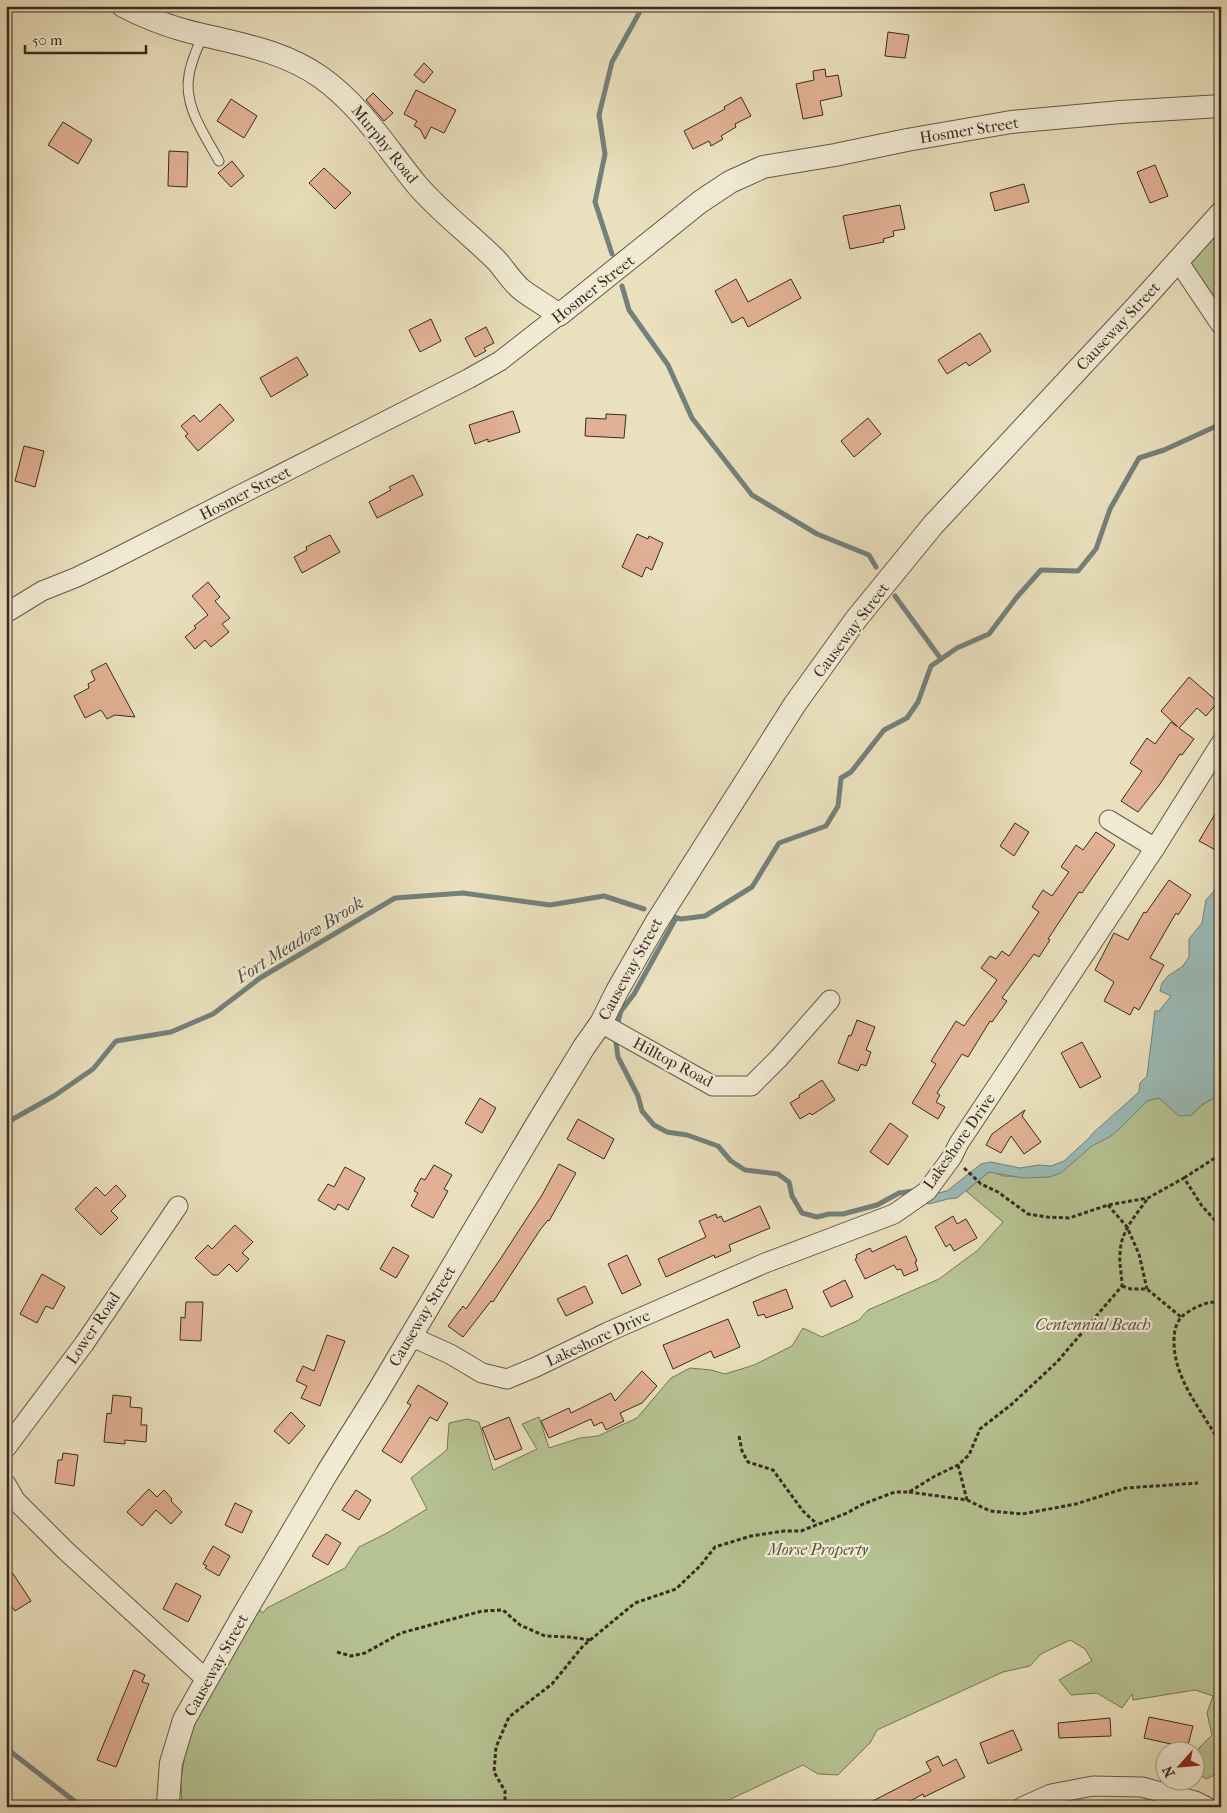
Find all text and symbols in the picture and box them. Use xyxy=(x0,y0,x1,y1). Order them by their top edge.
scale bar xyxy=(25,22,146,54)
text: 50 m xyxy=(32,31,63,49)
street label: Murphy Road xyxy=(348,101,423,187)
street label: Hosmer Street xyxy=(918,113,1020,147)
street label: Hosmer Street xyxy=(548,251,639,327)
street label: Causeway Street xyxy=(1072,278,1164,374)
street label: Hosmer Street xyxy=(196,462,294,524)
street label: Causeway Street xyxy=(809,579,893,681)
water label: Fort Meadow Brook xyxy=(232,892,368,988)
street label: Causeway Street xyxy=(594,914,666,1023)
street label: Hilltop Road xyxy=(630,1033,716,1091)
street label: Lakeshore Drive xyxy=(919,1089,999,1193)
street label: Causeway Street xyxy=(385,1262,460,1370)
street label: Lower Road xyxy=(62,1288,124,1368)
street label: Lakeshore Drive xyxy=(543,1305,653,1370)
park label: Centennial Beach xyxy=(1035,1315,1151,1334)
park label: Morse Property xyxy=(767,1540,869,1559)
street label: Causeway Street xyxy=(180,1610,252,1719)
north arrow xyxy=(1154,1740,1204,1790)
text: N xyxy=(1159,1763,1179,1780)

